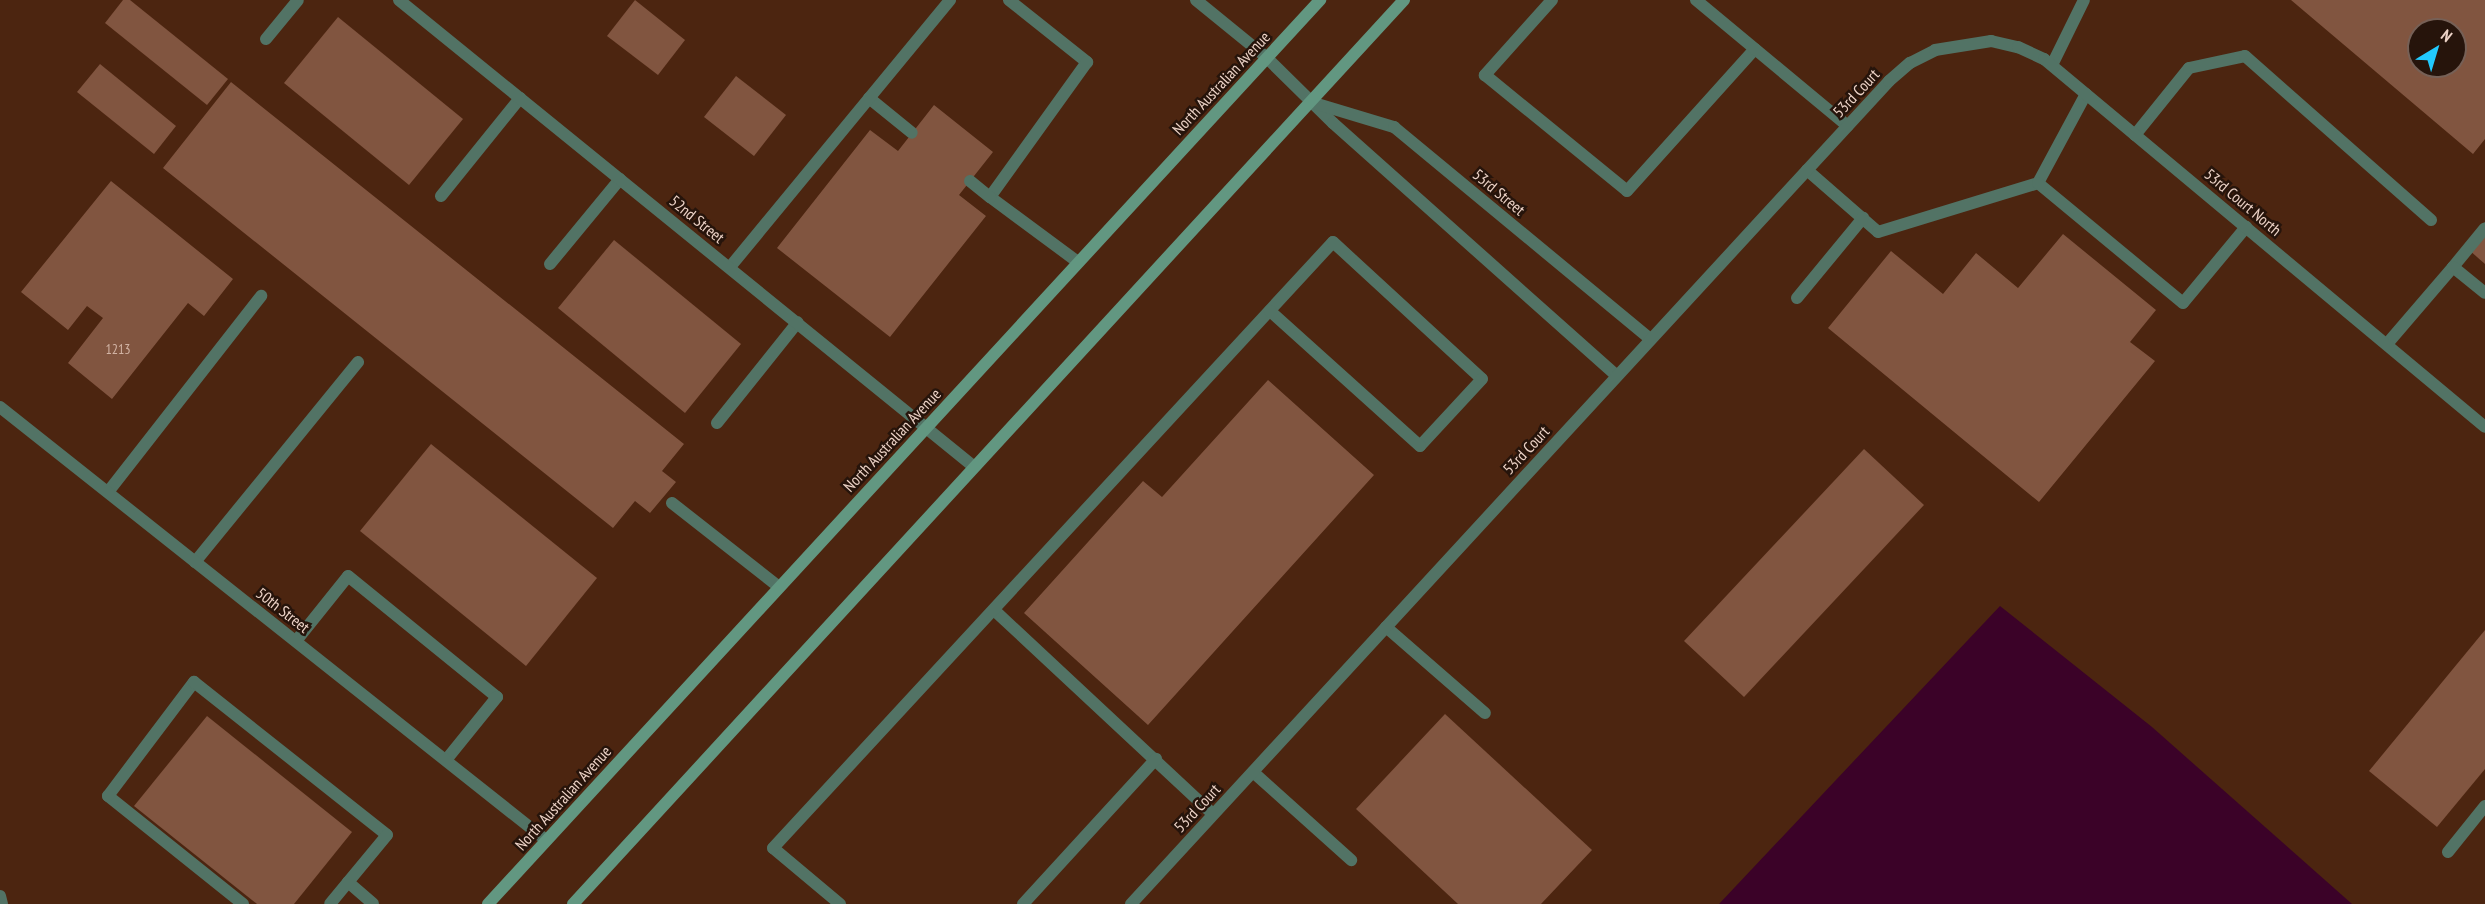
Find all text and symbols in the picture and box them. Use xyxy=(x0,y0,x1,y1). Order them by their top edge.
north arrow xyxy=(2407,18,2467,78)
text: N xyxy=(2437,25,2456,46)
street label: North Australian Avenue xyxy=(1168,27,1274,139)
street label: 53rd Court xyxy=(1829,65,1883,121)
street label: 53rd Court North xyxy=(2201,164,2285,240)
street label: 53rd Street xyxy=(1469,165,1529,219)
street label: 52nd Street xyxy=(666,191,728,247)
house number: 1213 xyxy=(105,341,131,357)
street label: North Australian Avenue xyxy=(839,384,945,496)
street label: 53rd Court xyxy=(1499,422,1553,478)
street label: 50th Street xyxy=(253,583,313,637)
street label: North Australian Avenue xyxy=(511,742,615,854)
street label: 53rd Court xyxy=(1170,780,1224,836)

